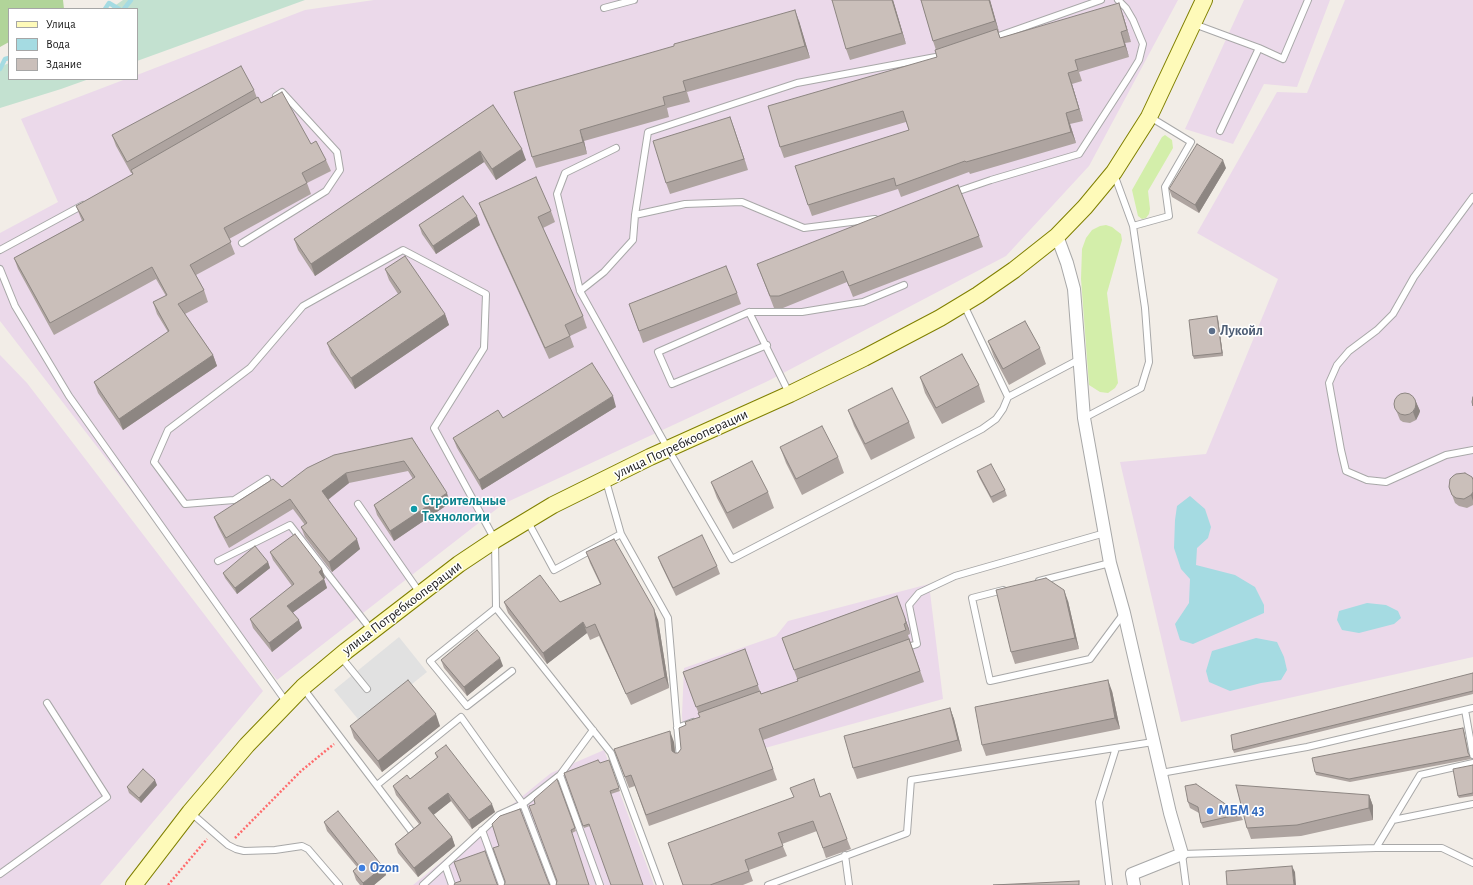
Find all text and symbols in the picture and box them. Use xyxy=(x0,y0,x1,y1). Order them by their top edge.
legend xyxy=(8,8,138,80)
text: Улица xyxy=(46,18,76,30)
text: Вода xyxy=(46,38,70,50)
text: Здание xyxy=(46,58,82,70)
place label: Лукойл xyxy=(1220,323,1263,339)
marker: Лукойл xyxy=(1207,326,1217,336)
street label: улица Потребкооперации xyxy=(611,406,751,482)
place label: Строительные Технологии xyxy=(422,493,506,526)
marker: Строительные Технологии xyxy=(409,504,419,514)
street label: улица Потребкооперации xyxy=(339,557,465,659)
place label: МБМ 43 xyxy=(1218,803,1265,819)
marker: МБМ 43 xyxy=(1205,806,1215,816)
place label: Ozon xyxy=(370,860,399,876)
marker: Ozon xyxy=(357,863,367,873)

